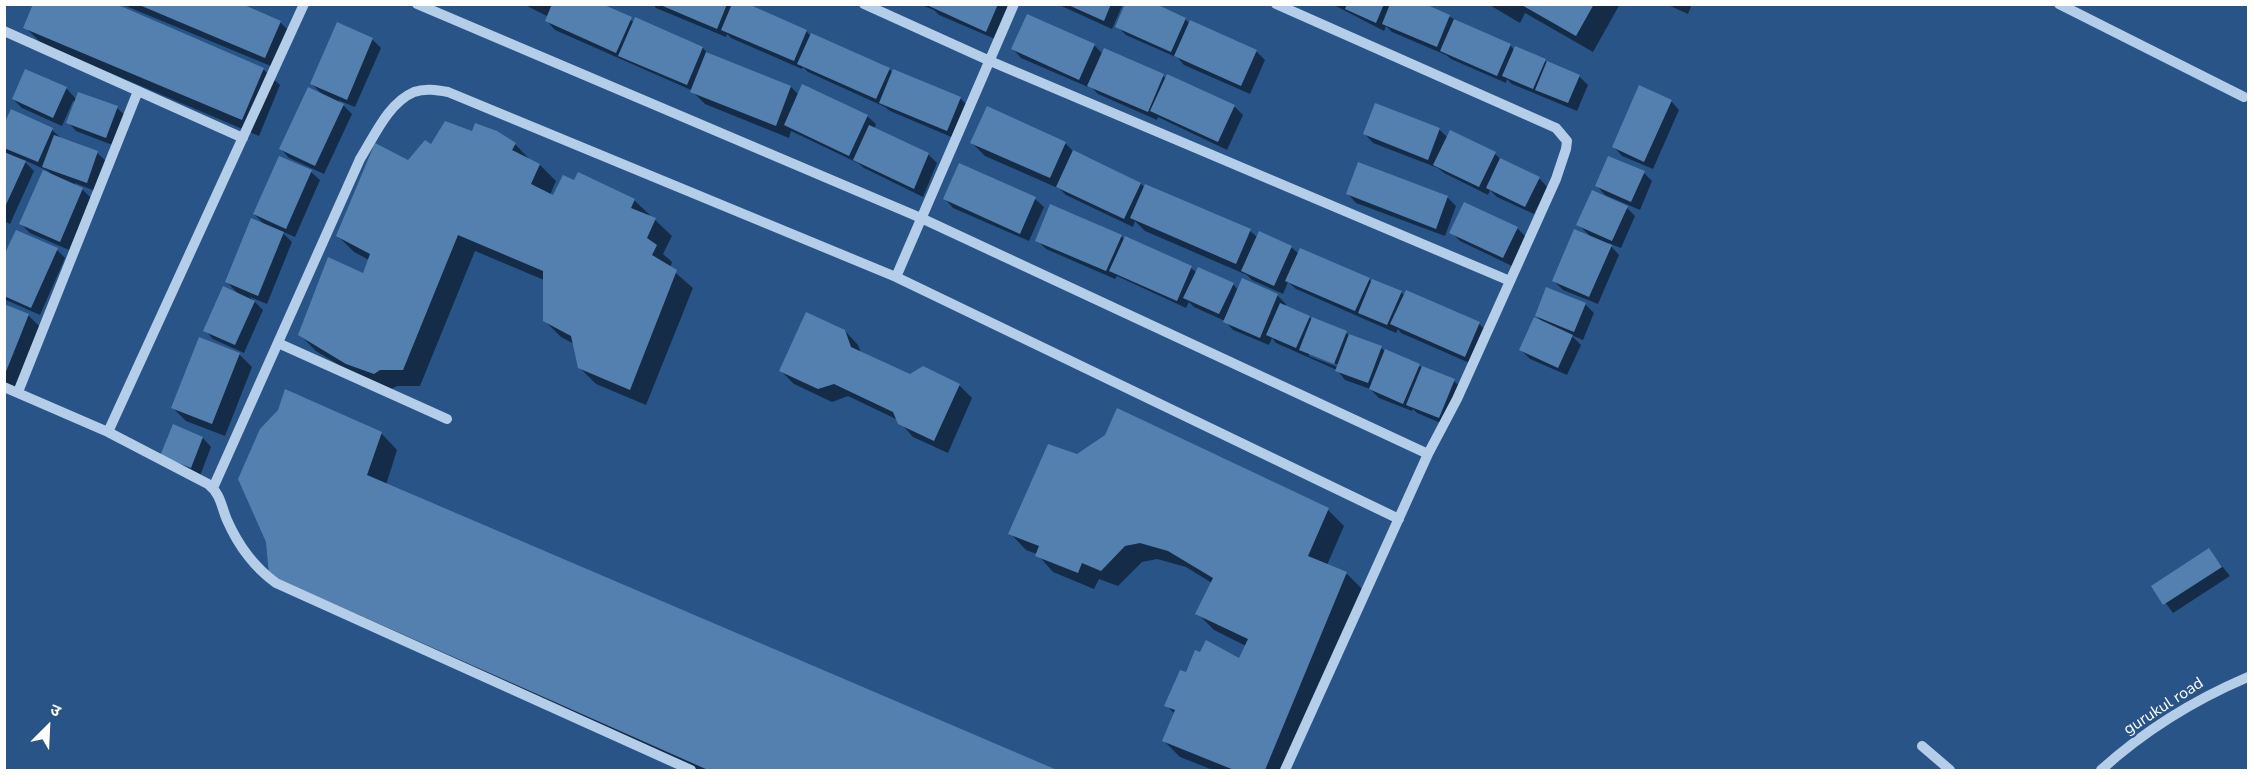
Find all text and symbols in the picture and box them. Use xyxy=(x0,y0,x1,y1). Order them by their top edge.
street label: gurukul road xyxy=(2121,674,2207,740)
north arrow xyxy=(18,697,78,757)
text: उ xyxy=(47,699,64,723)

